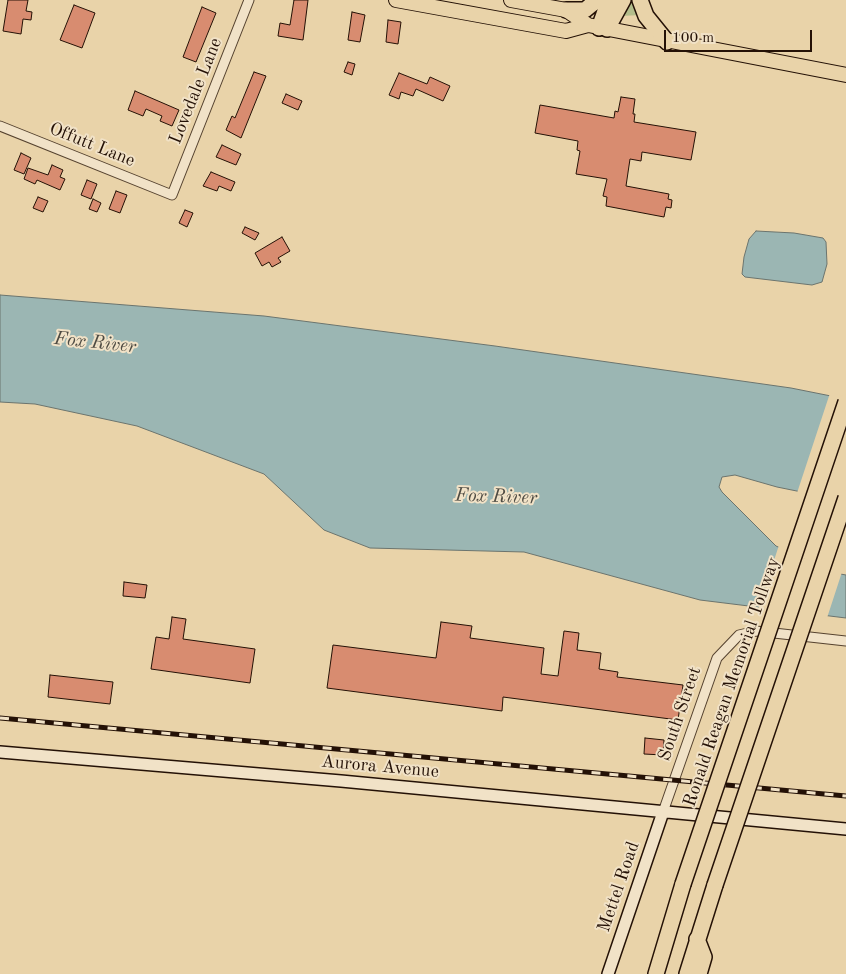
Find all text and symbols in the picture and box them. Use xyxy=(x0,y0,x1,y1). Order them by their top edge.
scale bar xyxy=(666,20,814,52)
text: 100 m xyxy=(672,31,714,46)
street label: Lovedale Lane xyxy=(165,35,227,147)
street label: Offutt Lane xyxy=(46,118,138,172)
water label: Fox River xyxy=(53,327,137,359)
water label: Fox River xyxy=(455,484,537,510)
street label: Ronald Reagan Memorial Tollway xyxy=(679,554,785,810)
street label: South Street xyxy=(654,664,706,764)
street label: Aurora Avenue xyxy=(320,751,440,783)
street label: Mettel Road xyxy=(593,839,645,935)

